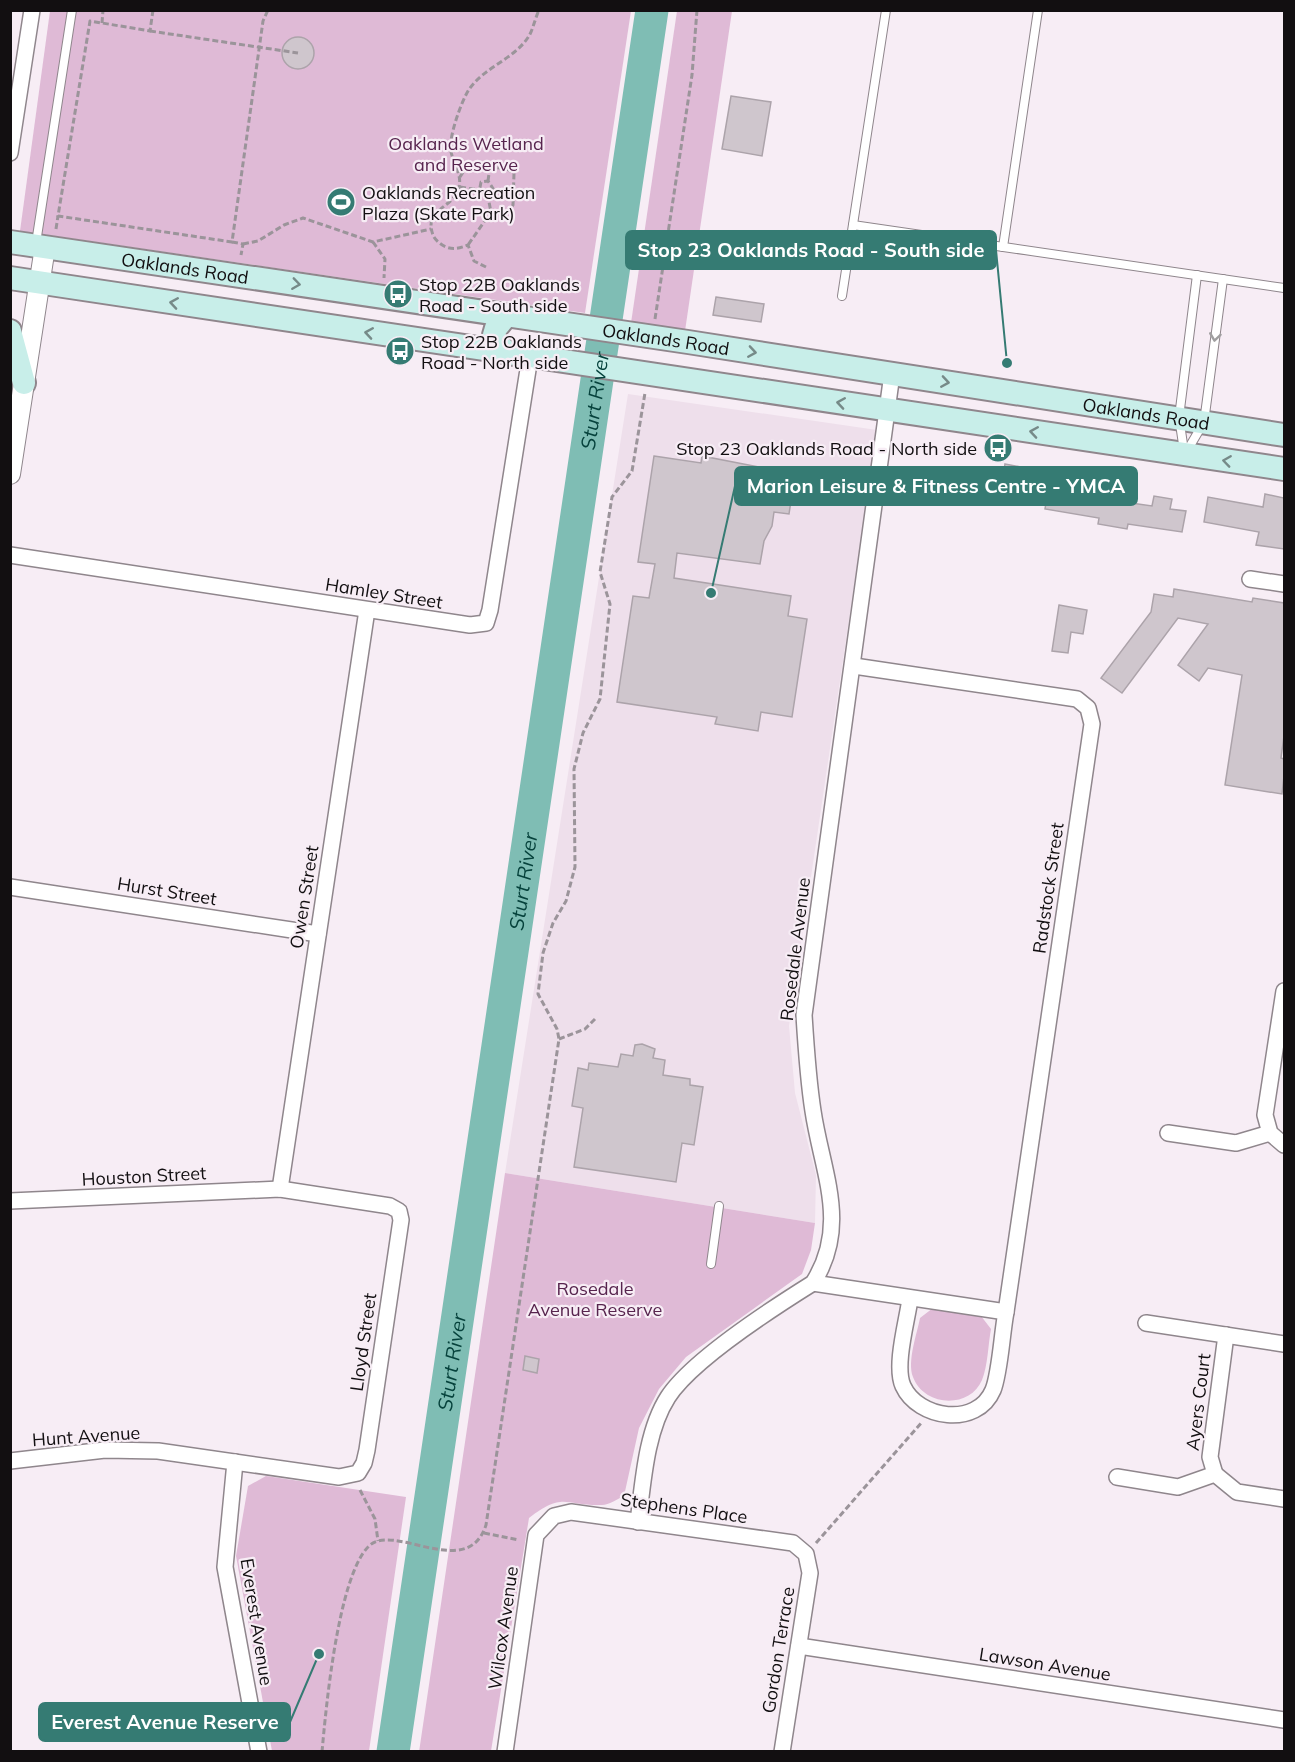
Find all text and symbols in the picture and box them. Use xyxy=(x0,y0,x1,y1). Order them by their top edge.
park label: Oaklands Wetland and Reserve xyxy=(388,132,544,176)
place label: Oaklands Recreation Plaza (Skate Park) xyxy=(362,181,535,225)
sports icon: Oaklands Recreation Plaza (Skate Park) xyxy=(325,186,357,218)
callout: Stop 23 Oaklands Road - South side xyxy=(626,231,996,269)
text: Stop 23 Oaklands Road - South side xyxy=(638,237,984,262)
street label: Oaklands Road xyxy=(120,247,250,289)
place label: Stop 22B Oaklands Road - South side xyxy=(419,273,580,317)
one-way arrow xyxy=(291,278,300,290)
bus stop icon: Stop 22B Oaklands Road - South side xyxy=(382,278,414,310)
one-way arrow xyxy=(170,298,179,310)
street label: Oaklands Road xyxy=(601,318,731,360)
one-way arrow xyxy=(364,327,374,340)
place label: Stop 22B Oaklands Road - North side xyxy=(421,330,582,374)
one-way arrow xyxy=(1209,332,1221,341)
bus stop icon: Stop 22B Oaklands Road - North side xyxy=(384,335,416,367)
one-way arrow xyxy=(747,346,757,358)
water label: Sturt River xyxy=(574,350,614,451)
one-way arrow xyxy=(940,375,949,387)
street label: Oaklands Road xyxy=(1081,392,1211,435)
one-way arrow xyxy=(836,398,846,410)
one-way arrow xyxy=(1029,427,1038,439)
bus stop icon: Stop 23 Oaklands Road - North side xyxy=(982,432,1014,464)
place label: Stop 23 Oaklands Road - North side xyxy=(676,437,977,460)
one-way arrow xyxy=(1222,455,1231,467)
callout: Marion Leisure & Fitness Centre - YMCA xyxy=(735,467,1137,505)
text: Marion Leisure & Fitness Centre - YMCA xyxy=(747,473,1125,498)
street label: Hamley Street xyxy=(324,572,444,614)
street label: Radstock Street xyxy=(1027,821,1069,955)
water label: Sturt River xyxy=(503,830,542,932)
street label: Owen Street xyxy=(284,844,324,950)
street label: Hurst Street xyxy=(116,872,218,910)
street label: Rosedale Avenue xyxy=(775,876,815,1022)
street label: Houston Street xyxy=(81,1161,207,1191)
park label: Rosedale Avenue Reserve xyxy=(528,1277,662,1321)
street label: Lloyd Street xyxy=(345,1291,381,1393)
water label: Sturt River xyxy=(431,1311,471,1413)
street label: Ayers Court xyxy=(1181,1352,1215,1452)
street label: Hunt Avenue xyxy=(31,1421,141,1451)
street label: Stephens Place xyxy=(619,1488,749,1528)
street label: Everest Avenue xyxy=(236,1557,278,1687)
street label: Wilcox Avenue xyxy=(483,1565,523,1691)
street label: Gordon Terrace xyxy=(757,1585,799,1715)
street label: Lawson Avenue xyxy=(977,1642,1113,1686)
callout: Everest Avenue Reserve xyxy=(39,1703,290,1741)
text: Everest Avenue Reserve xyxy=(51,1709,279,1734)

